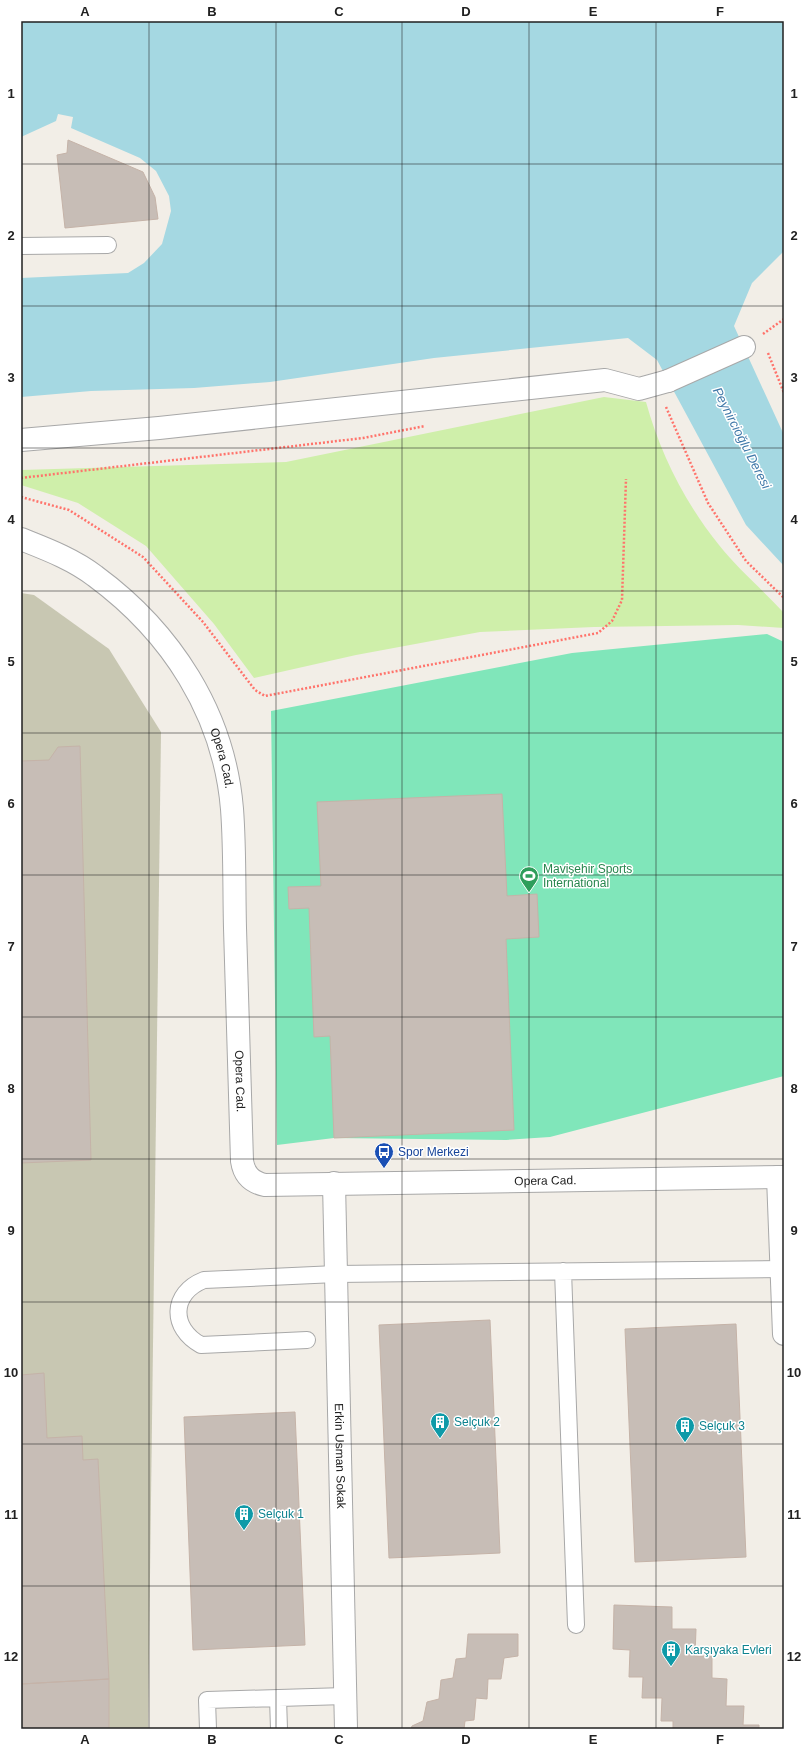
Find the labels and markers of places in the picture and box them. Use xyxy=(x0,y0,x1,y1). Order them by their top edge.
place label: Mavişehir Sports International xyxy=(543,862,632,890)
sports icon: Mavişehir Sports International xyxy=(518,865,540,893)
bus stop icon: Spor Merkezi xyxy=(373,1141,395,1169)
place label: Spor Merkezi xyxy=(398,1145,469,1159)
building icon: Selçuk 2 xyxy=(429,1411,451,1439)
place label: Selçuk 2 xyxy=(454,1415,500,1429)
building icon: Selçuk 3 xyxy=(674,1415,696,1443)
place label: Selçuk 3 xyxy=(699,1419,745,1433)
building icon: Selçuk 1 xyxy=(233,1503,255,1531)
place label: Selçuk 1 xyxy=(258,1507,304,1521)
building icon: Karşıyaka Evleri xyxy=(660,1639,682,1667)
place label: Karşıyaka Evleri xyxy=(685,1643,772,1657)

